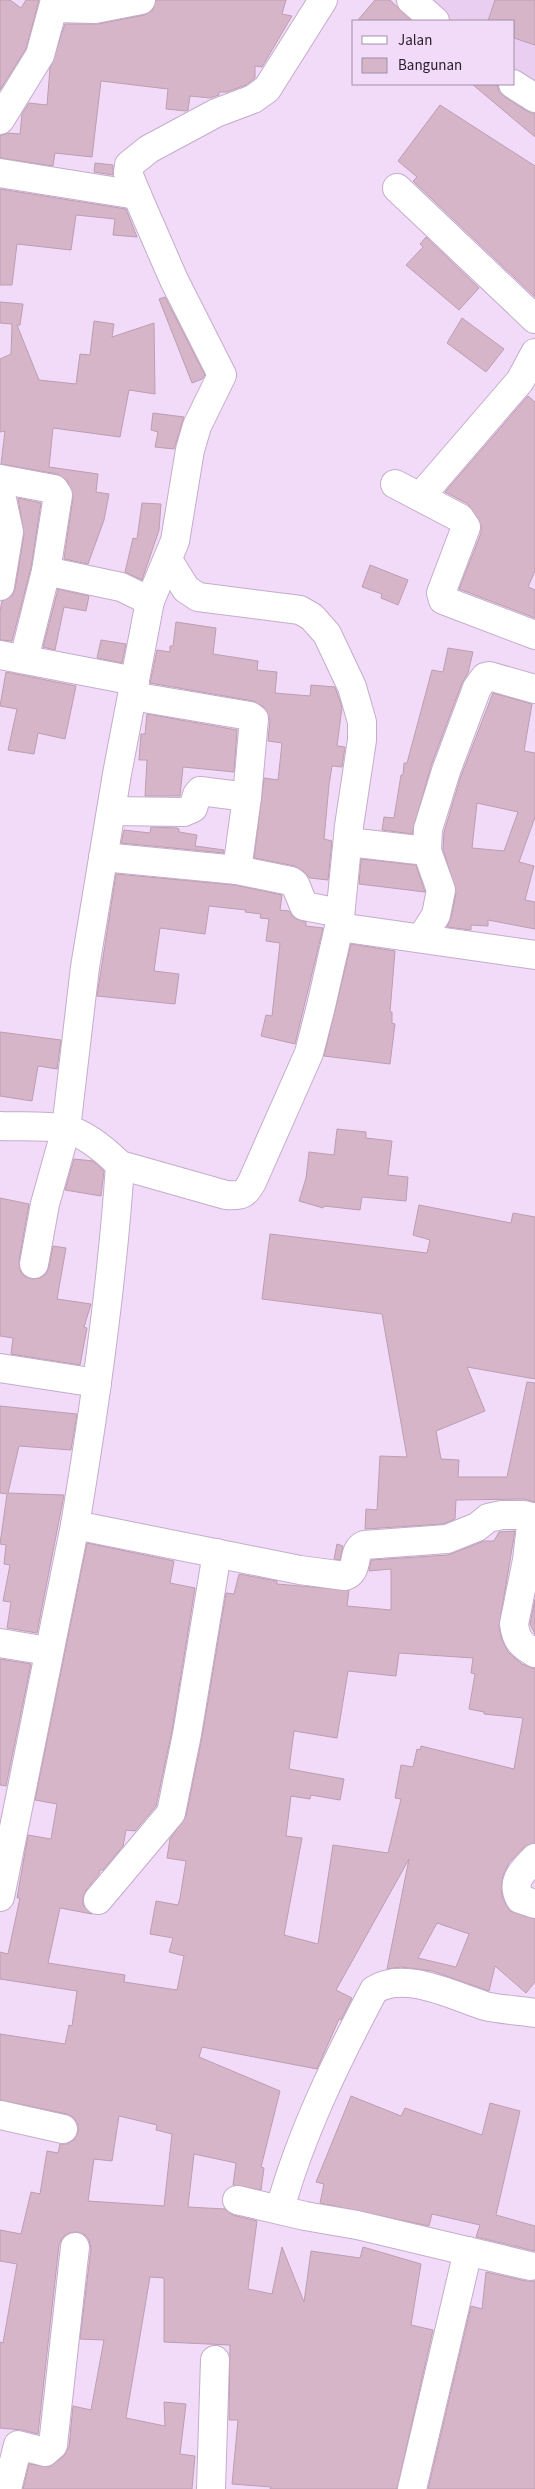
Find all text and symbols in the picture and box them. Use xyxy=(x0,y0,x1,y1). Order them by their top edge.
legend xyxy=(352,20,515,85)
text: Jalan xyxy=(398,30,432,51)
text: Bangunan xyxy=(398,55,462,76)

